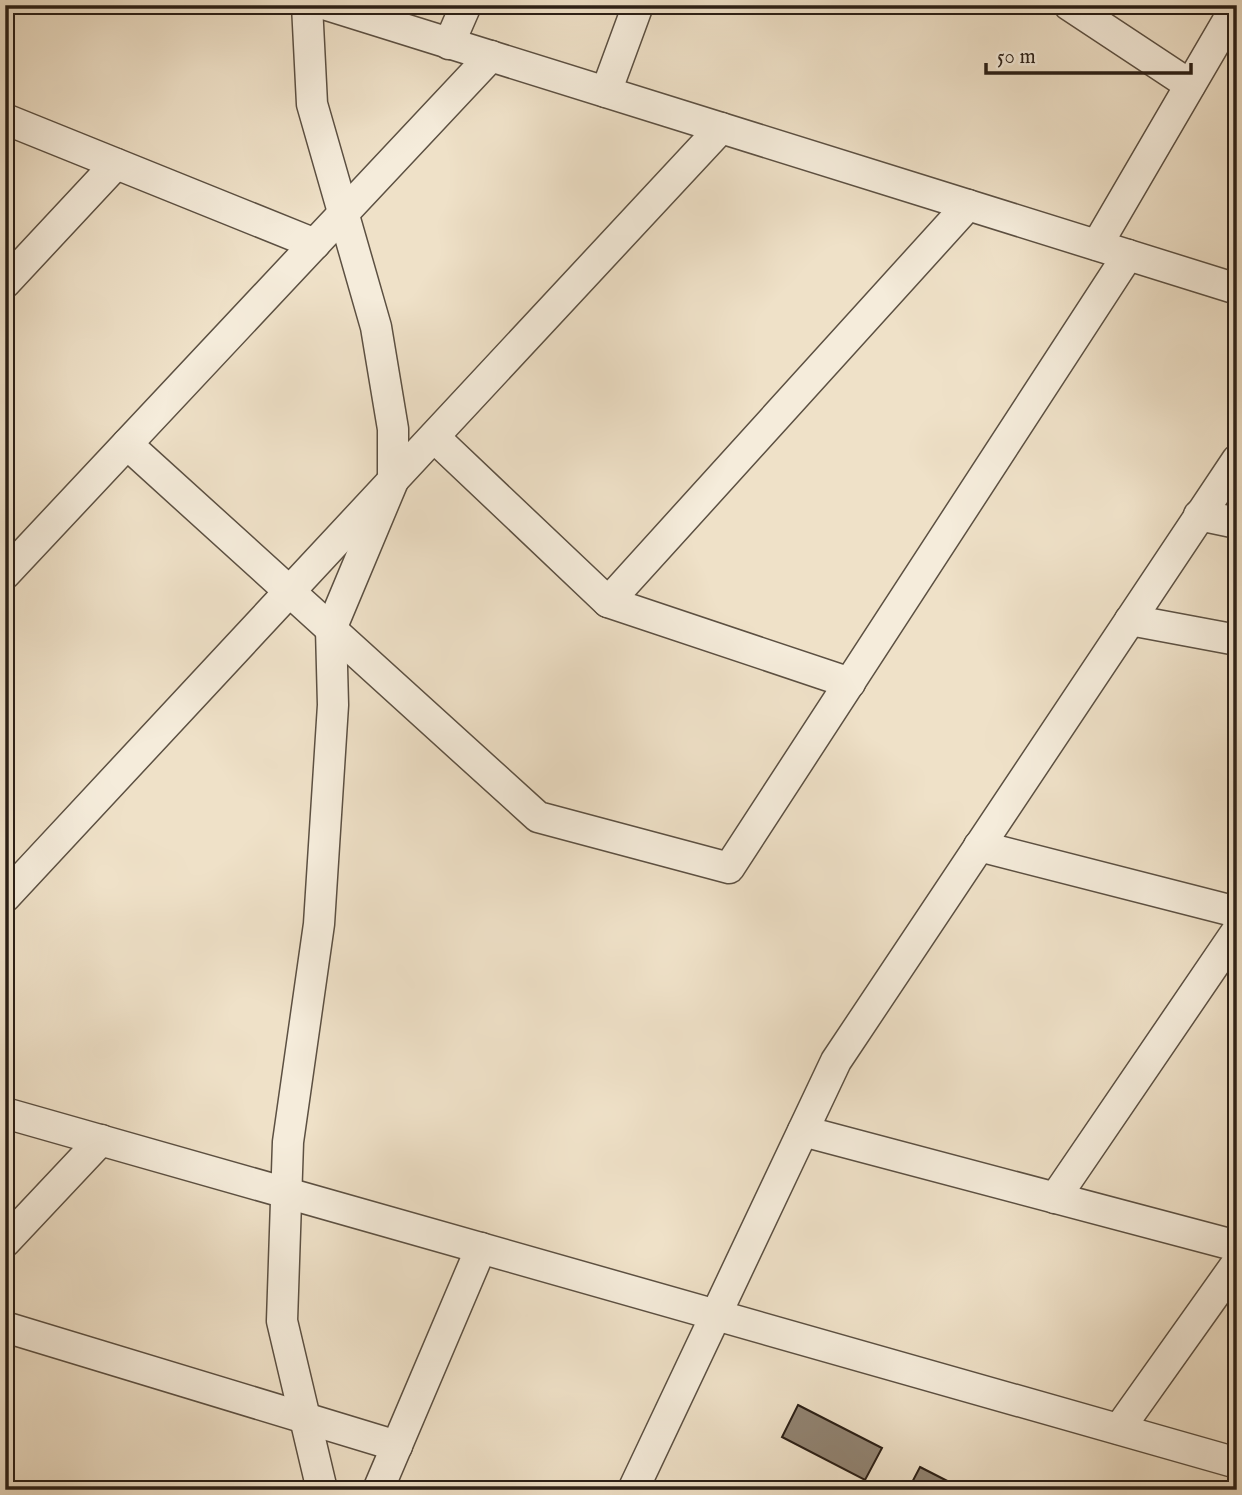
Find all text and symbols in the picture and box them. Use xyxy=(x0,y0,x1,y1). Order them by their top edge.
scale bar xyxy=(986,32,1191,76)
text: 50 m xyxy=(997,44,1036,71)

